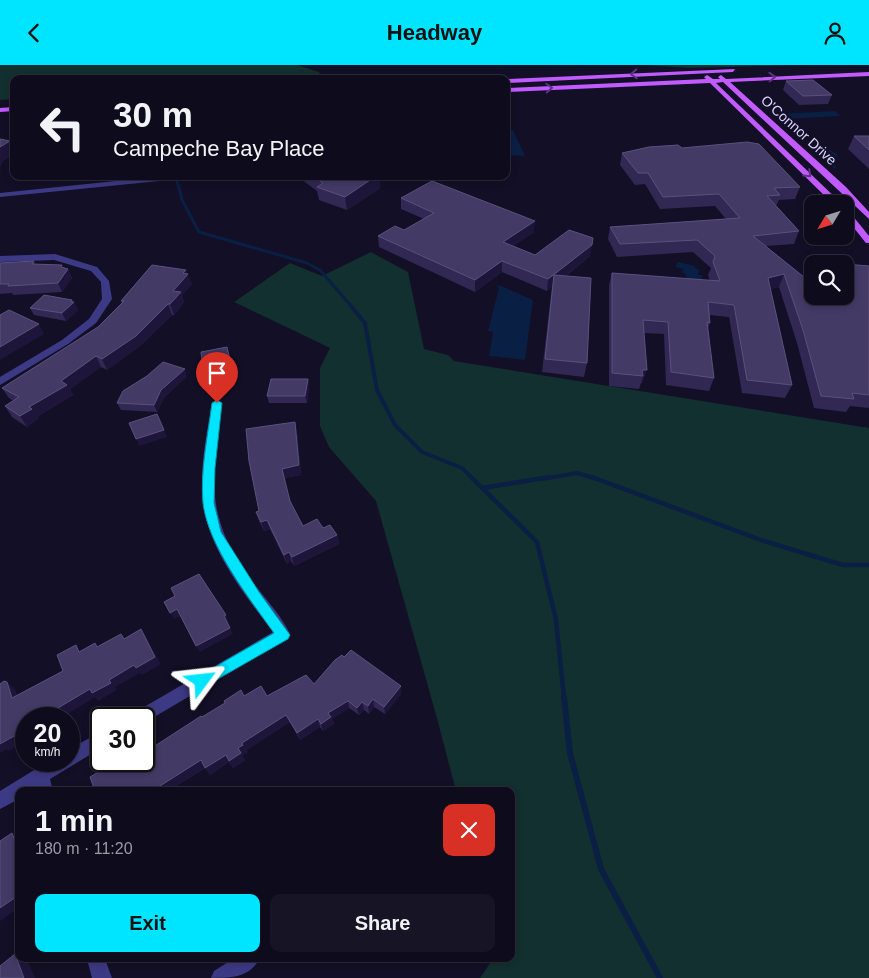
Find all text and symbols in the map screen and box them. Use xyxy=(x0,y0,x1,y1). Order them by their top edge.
icon: back xyxy=(20,19,48,47)
icon: person xyxy=(821,19,849,47)
text: Headway xyxy=(387,20,482,45)
one-way arrow xyxy=(630,69,638,80)
one-way arrow xyxy=(768,72,776,83)
one-way arrow xyxy=(546,82,554,93)
street label: O'Connor Drive xyxy=(758,92,840,168)
icon: left xyxy=(30,95,95,160)
text: 30 m xyxy=(113,95,193,134)
text: Campeche Bay Place xyxy=(113,136,325,161)
one-way arrow xyxy=(802,168,811,177)
north arrow xyxy=(804,195,854,245)
map controls xyxy=(804,195,854,305)
button: search xyxy=(804,255,854,305)
pin xyxy=(196,352,238,403)
icon: arrive xyxy=(203,359,231,387)
position arrow xyxy=(175,654,227,706)
speed limit sign: 30 xyxy=(90,707,155,772)
text: 20 xyxy=(34,719,61,747)
text: km/h xyxy=(34,745,61,759)
text: 1 min xyxy=(35,804,113,837)
button: close xyxy=(443,804,495,856)
text: 180 m · 11:20 xyxy=(35,840,133,857)
button: Exit xyxy=(35,894,260,952)
button: Share xyxy=(270,894,495,952)

